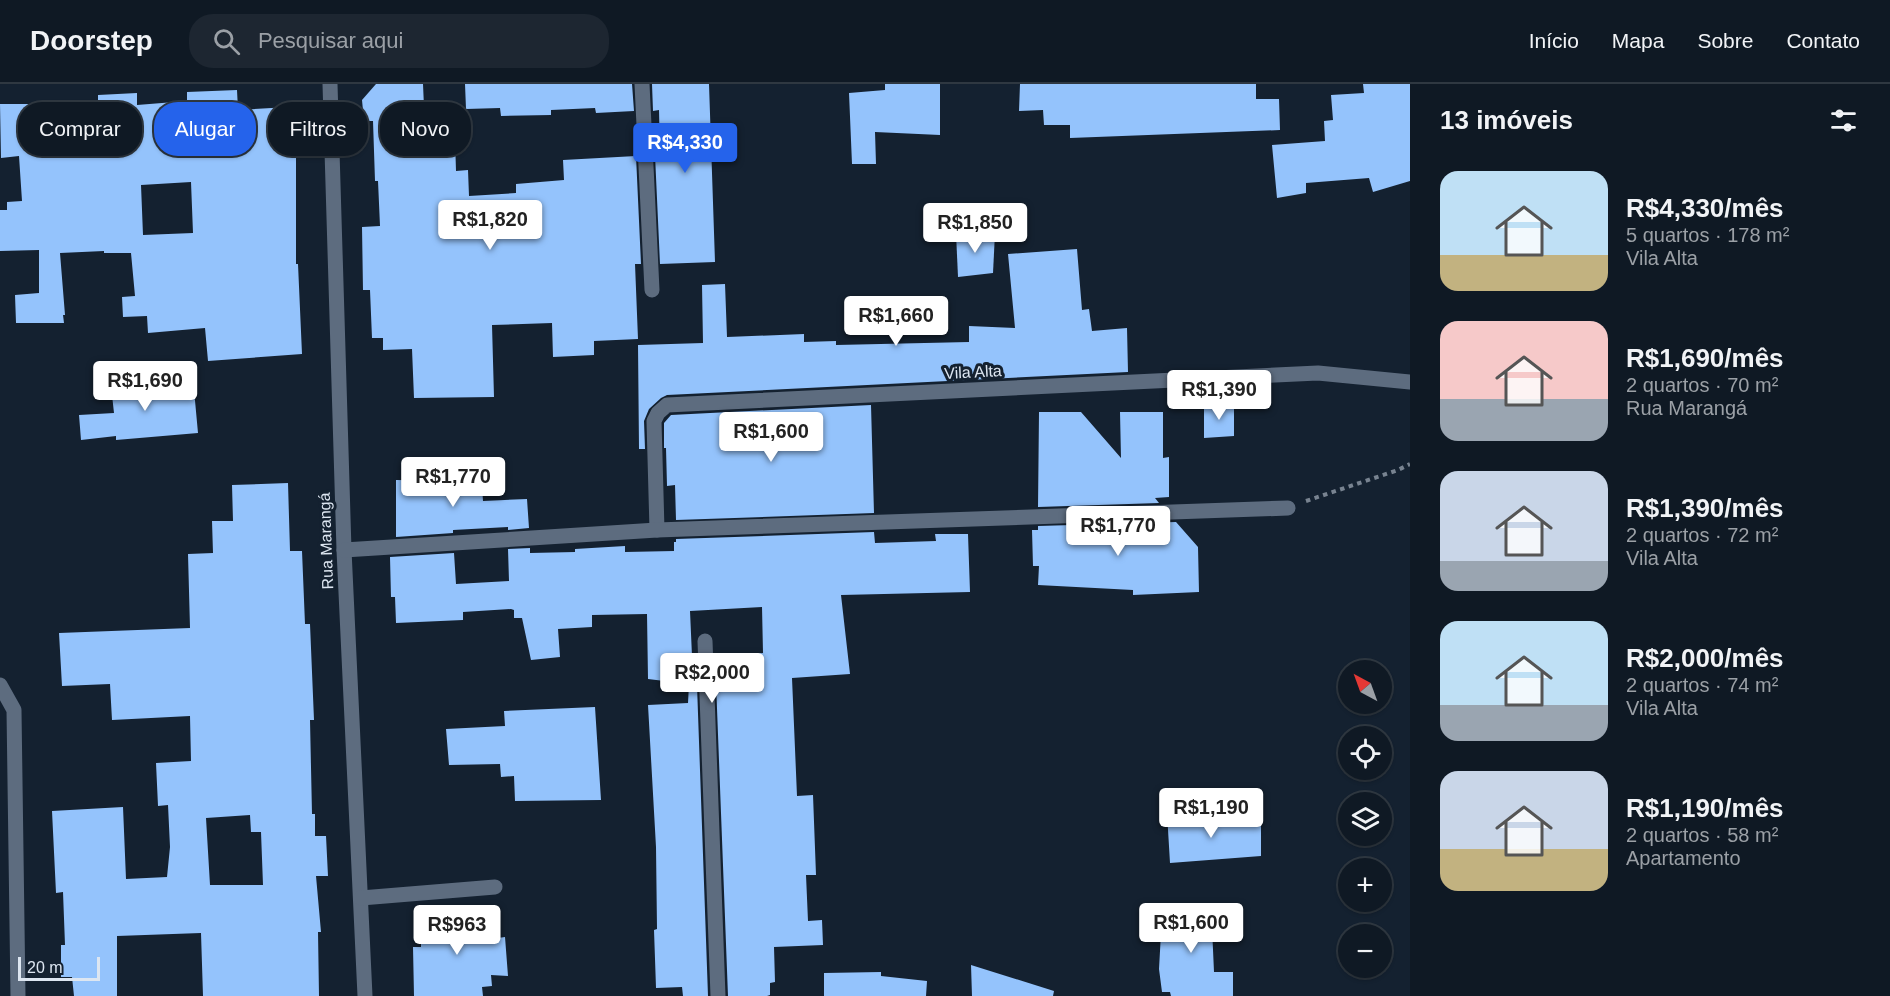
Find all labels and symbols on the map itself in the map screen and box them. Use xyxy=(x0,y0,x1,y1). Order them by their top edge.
pin: R$4,330 xyxy=(630,123,740,174)
pin: R$1,820 xyxy=(435,200,545,251)
pin: R$1,850 xyxy=(920,203,1030,254)
pin: R$1,660 xyxy=(841,296,951,347)
pin: R$1,690 xyxy=(90,361,200,412)
street label: Vila Alta xyxy=(944,362,1002,382)
pin: R$1,390 xyxy=(1164,370,1274,421)
pin: R$1,600 xyxy=(716,412,826,463)
pin: R$1,770 xyxy=(398,457,508,508)
street label: Rua Marangá xyxy=(316,492,336,590)
pin: R$1,770 xyxy=(1063,506,1173,557)
pin: R$2,000 xyxy=(657,653,767,704)
north arrow xyxy=(1338,660,1392,714)
pin: R$1,190 xyxy=(1156,788,1266,839)
pin: R$1,600 xyxy=(1136,903,1246,954)
pin: R$963 xyxy=(415,905,499,956)
scale bar xyxy=(18,954,100,982)

